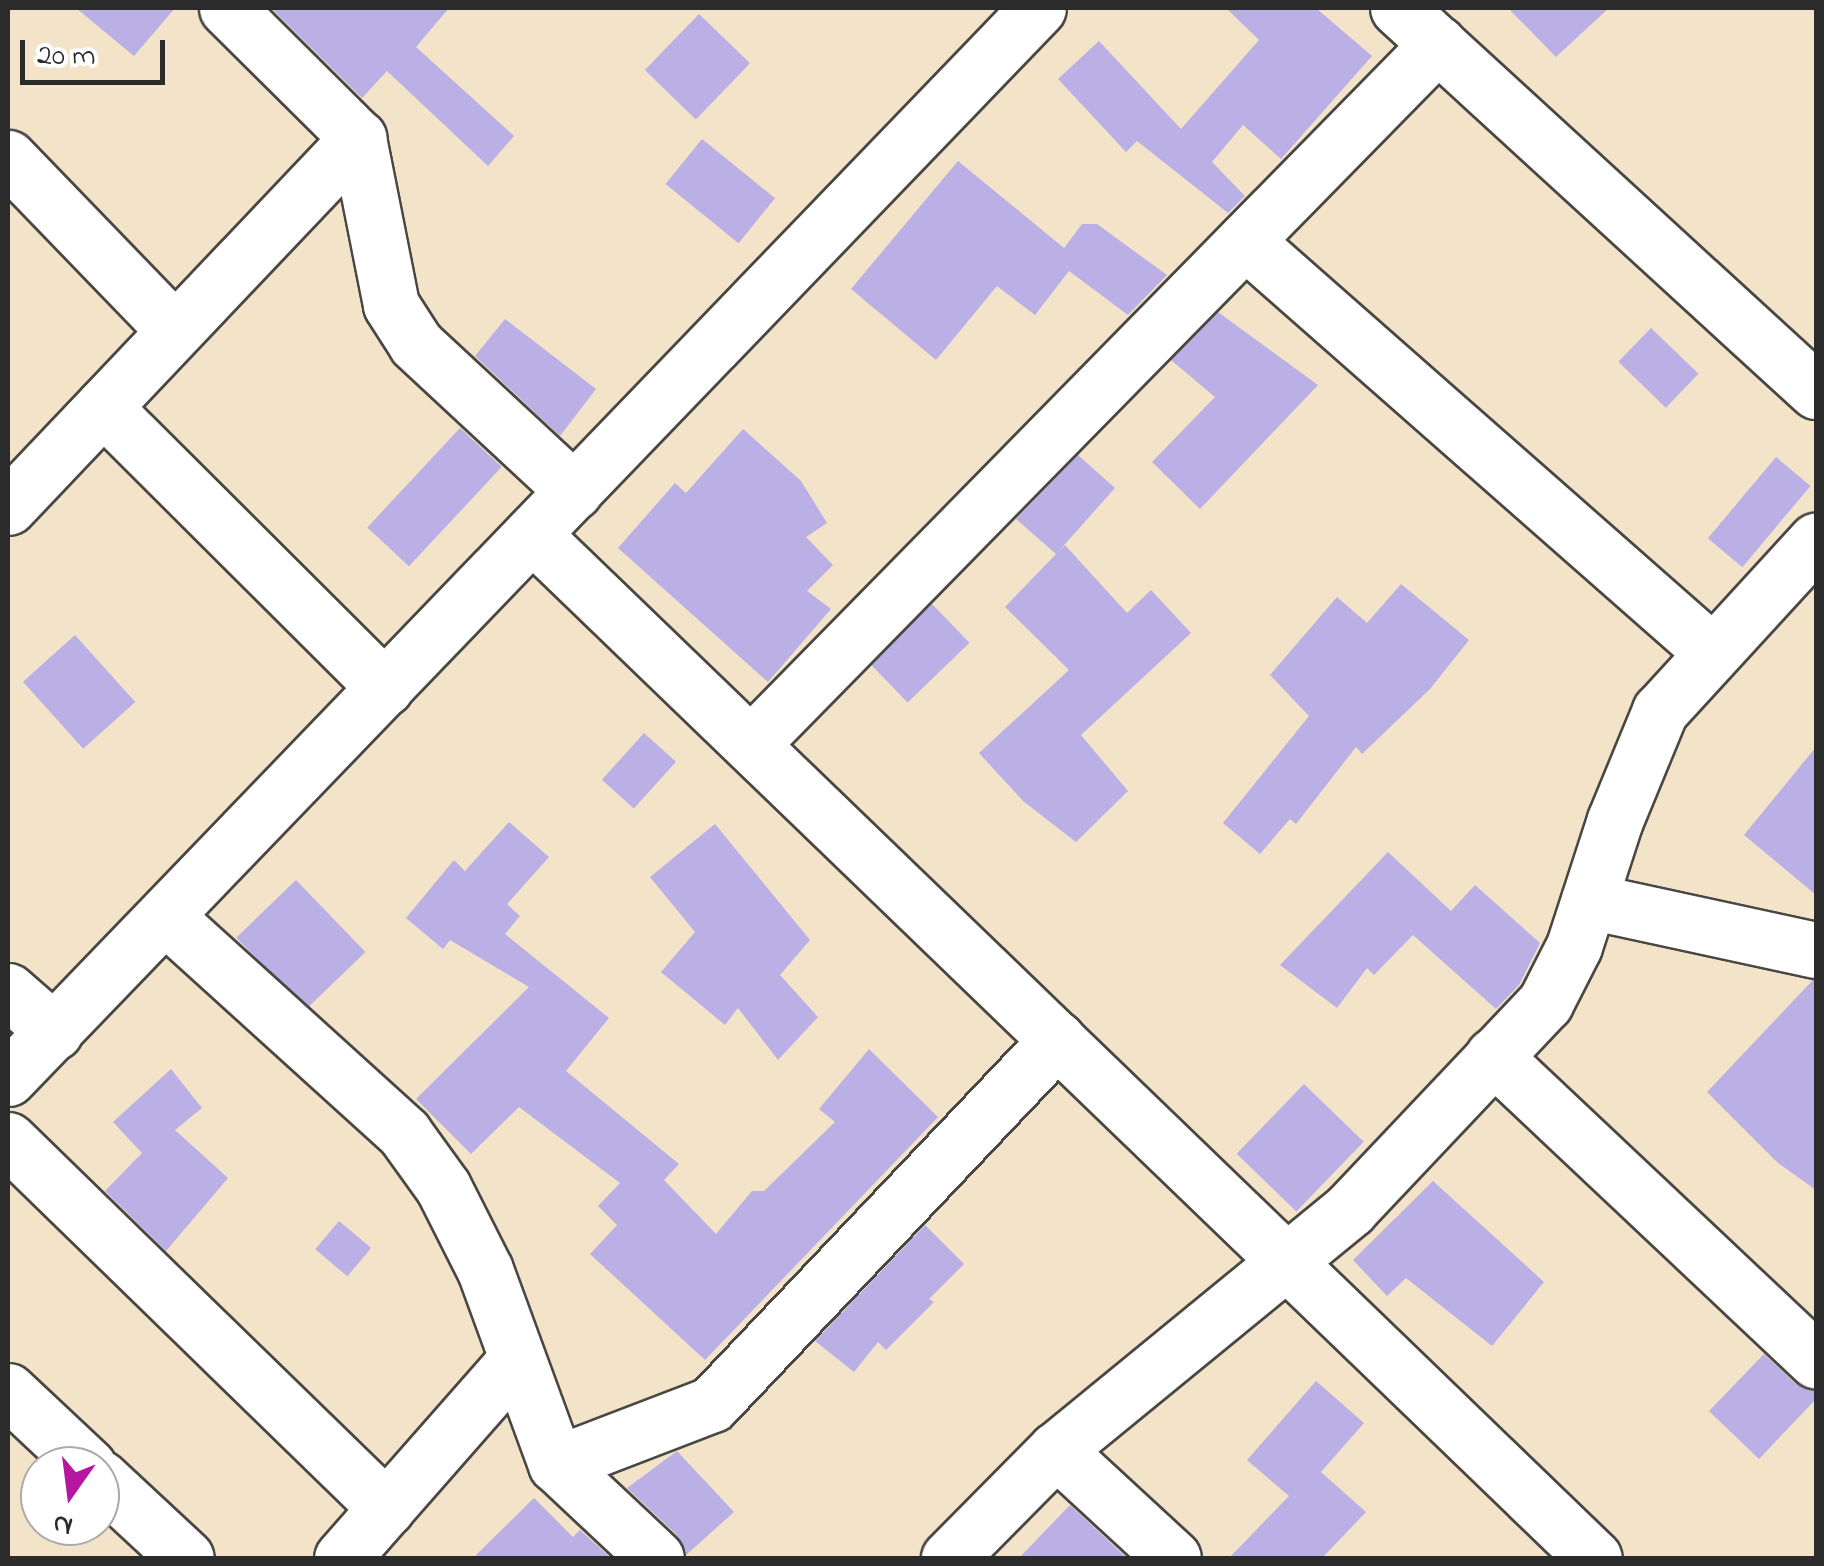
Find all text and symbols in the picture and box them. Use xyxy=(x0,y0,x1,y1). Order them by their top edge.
scale bar xyxy=(25,20,170,82)
text: 20 m xyxy=(37,35,96,79)
north arrow xyxy=(20,1446,120,1546)
text: N xyxy=(49,1501,77,1546)

